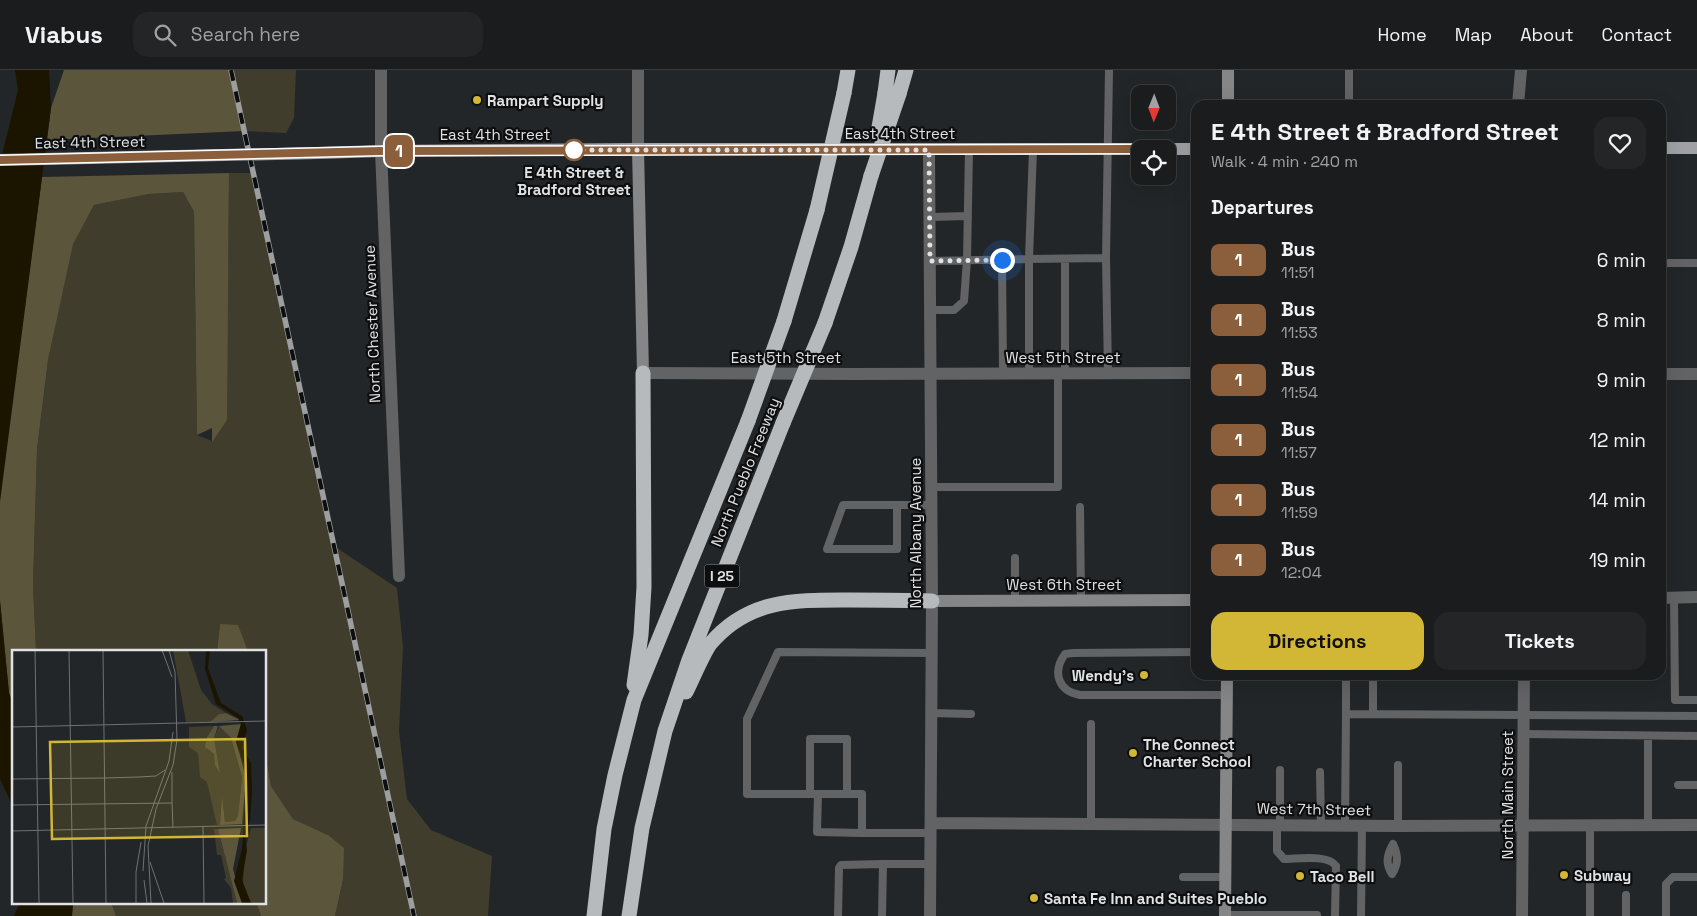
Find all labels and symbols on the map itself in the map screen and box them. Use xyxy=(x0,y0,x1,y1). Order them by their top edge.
north arrow xyxy=(1131,85,1176,130)
place label: Rampart Supply xyxy=(487,91,604,110)
marker: Rampart Supply xyxy=(471,94,483,106)
street label: East 4th Street xyxy=(845,124,955,143)
street label: East 4th Street xyxy=(440,125,550,144)
street label: East 4th Street xyxy=(35,132,146,152)
line badge: 1 xyxy=(383,135,415,167)
marker: E 4th Street & Bradford Street xyxy=(563,139,585,161)
place label: E 4th Street & Bradford Street xyxy=(517,163,631,199)
street label: North Chester Avenue xyxy=(360,245,384,403)
your location xyxy=(990,248,1015,273)
street label: East 5th Street xyxy=(731,348,841,367)
street label: West 5th Street xyxy=(1005,348,1121,367)
street label: North Pueblo Freeway xyxy=(706,395,784,549)
street label: North Albany Avenue xyxy=(906,457,925,608)
road number: I 25 xyxy=(704,564,740,588)
street label: West 6th Street xyxy=(1006,575,1122,594)
inset map xyxy=(12,650,266,904)
place label: Wendy's xyxy=(1072,666,1134,685)
marker: Wendy's xyxy=(1138,669,1150,681)
street label: North Main Street xyxy=(1498,730,1517,860)
place label: The Connect Charter School xyxy=(1143,735,1251,771)
marker: The Connect Charter School xyxy=(1127,747,1139,759)
street label: West 7th Street xyxy=(1257,799,1372,819)
place label: Subway xyxy=(1574,866,1631,885)
place label: Taco Bell xyxy=(1310,867,1374,886)
marker: Subway xyxy=(1558,869,1570,881)
marker: Taco Bell xyxy=(1294,870,1306,882)
place label: Santa Fe Inn and Suites Pueblo xyxy=(1044,889,1267,908)
marker: Santa Fe Inn and Suites Pueblo xyxy=(1028,892,1040,904)

